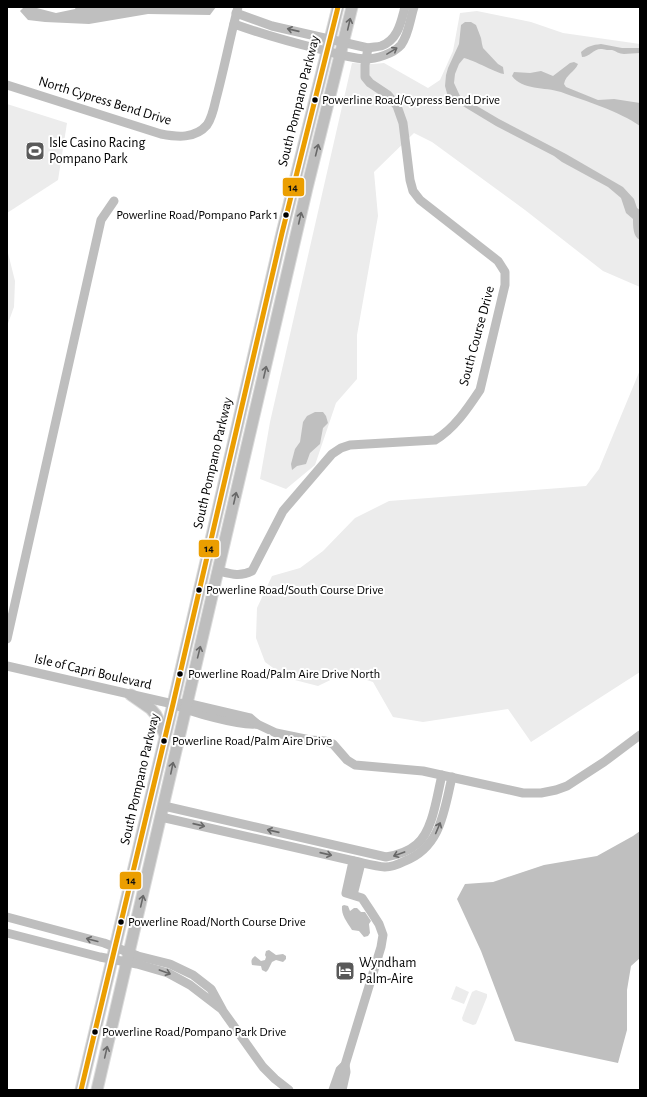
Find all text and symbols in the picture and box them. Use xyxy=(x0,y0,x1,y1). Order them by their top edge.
one-way arrow xyxy=(345,18,353,31)
one-way arrow xyxy=(286,26,299,34)
street label: South Pompano Parkway xyxy=(276,34,322,168)
one-way arrow xyxy=(386,46,398,54)
street label: North Cypress Bend Drive xyxy=(37,74,173,128)
place label: Powerline Road/Cypress Bend Drive xyxy=(322,94,500,107)
marker: Powerline Road/Cypress Bend Drive xyxy=(310,95,320,105)
place label: Isle Casino Racing Pompano Park xyxy=(49,136,146,166)
sports icon: Isle Casino Racing Pompano Park xyxy=(24,140,46,162)
one-way arrow xyxy=(313,144,321,157)
line badge: 14 xyxy=(282,177,305,197)
text: 14 xyxy=(288,182,298,193)
place label: Powerline Road/Pompano Park 1 xyxy=(116,209,278,222)
marker: Powerline Road/Pompano Park 1 xyxy=(281,210,291,220)
one-way arrow xyxy=(297,211,304,224)
street label: South Course Drive xyxy=(457,285,497,387)
one-way arrow xyxy=(261,365,269,378)
street label: South Pompano Parkway xyxy=(191,396,235,530)
one-way arrow xyxy=(232,492,240,505)
line badge: 14 xyxy=(198,539,220,558)
text: 14 xyxy=(204,543,214,554)
place label: Powerline Road/South Course Drive xyxy=(206,584,384,597)
marker: Powerline Road/South Course Drive xyxy=(194,585,204,595)
one-way arrow xyxy=(195,646,203,659)
street label: Isle of Capri Boulevard xyxy=(33,652,153,692)
place label: Powerline Road/Palm Aire Drive North xyxy=(188,668,380,681)
marker: Powerline Road/Palm Aire Drive North xyxy=(175,669,185,679)
street label: South Pompano Parkway xyxy=(118,712,162,846)
place label: Powerline Road/Palm Aire Drive xyxy=(172,735,332,748)
marker: Powerline Road/Palm Aire Drive xyxy=(159,736,169,746)
one-way arrow xyxy=(169,762,177,775)
one-way arrow xyxy=(193,822,206,829)
one-way arrow xyxy=(435,823,443,835)
one-way arrow xyxy=(266,827,279,835)
one-way arrow xyxy=(393,850,405,858)
one-way arrow xyxy=(319,851,332,859)
line badge: 14 xyxy=(119,871,142,890)
text: 14 xyxy=(126,875,136,886)
one-way arrow xyxy=(138,895,146,908)
place label: Powerline Road/North Course Drive xyxy=(128,916,306,929)
marker: Powerline Road/North Course Drive xyxy=(116,917,126,927)
one-way arrow xyxy=(86,936,99,943)
place label: Wyndham Palm-Aire xyxy=(359,956,416,986)
hotel icon: Wyndham Palm-Aire xyxy=(334,960,356,982)
one-way arrow xyxy=(158,969,170,977)
place label: Powerline Road/Pompano Park Drive xyxy=(102,1026,286,1039)
marker: Powerline Road/Pompano Park Drive xyxy=(90,1027,100,1037)
one-way arrow xyxy=(103,1046,110,1059)

